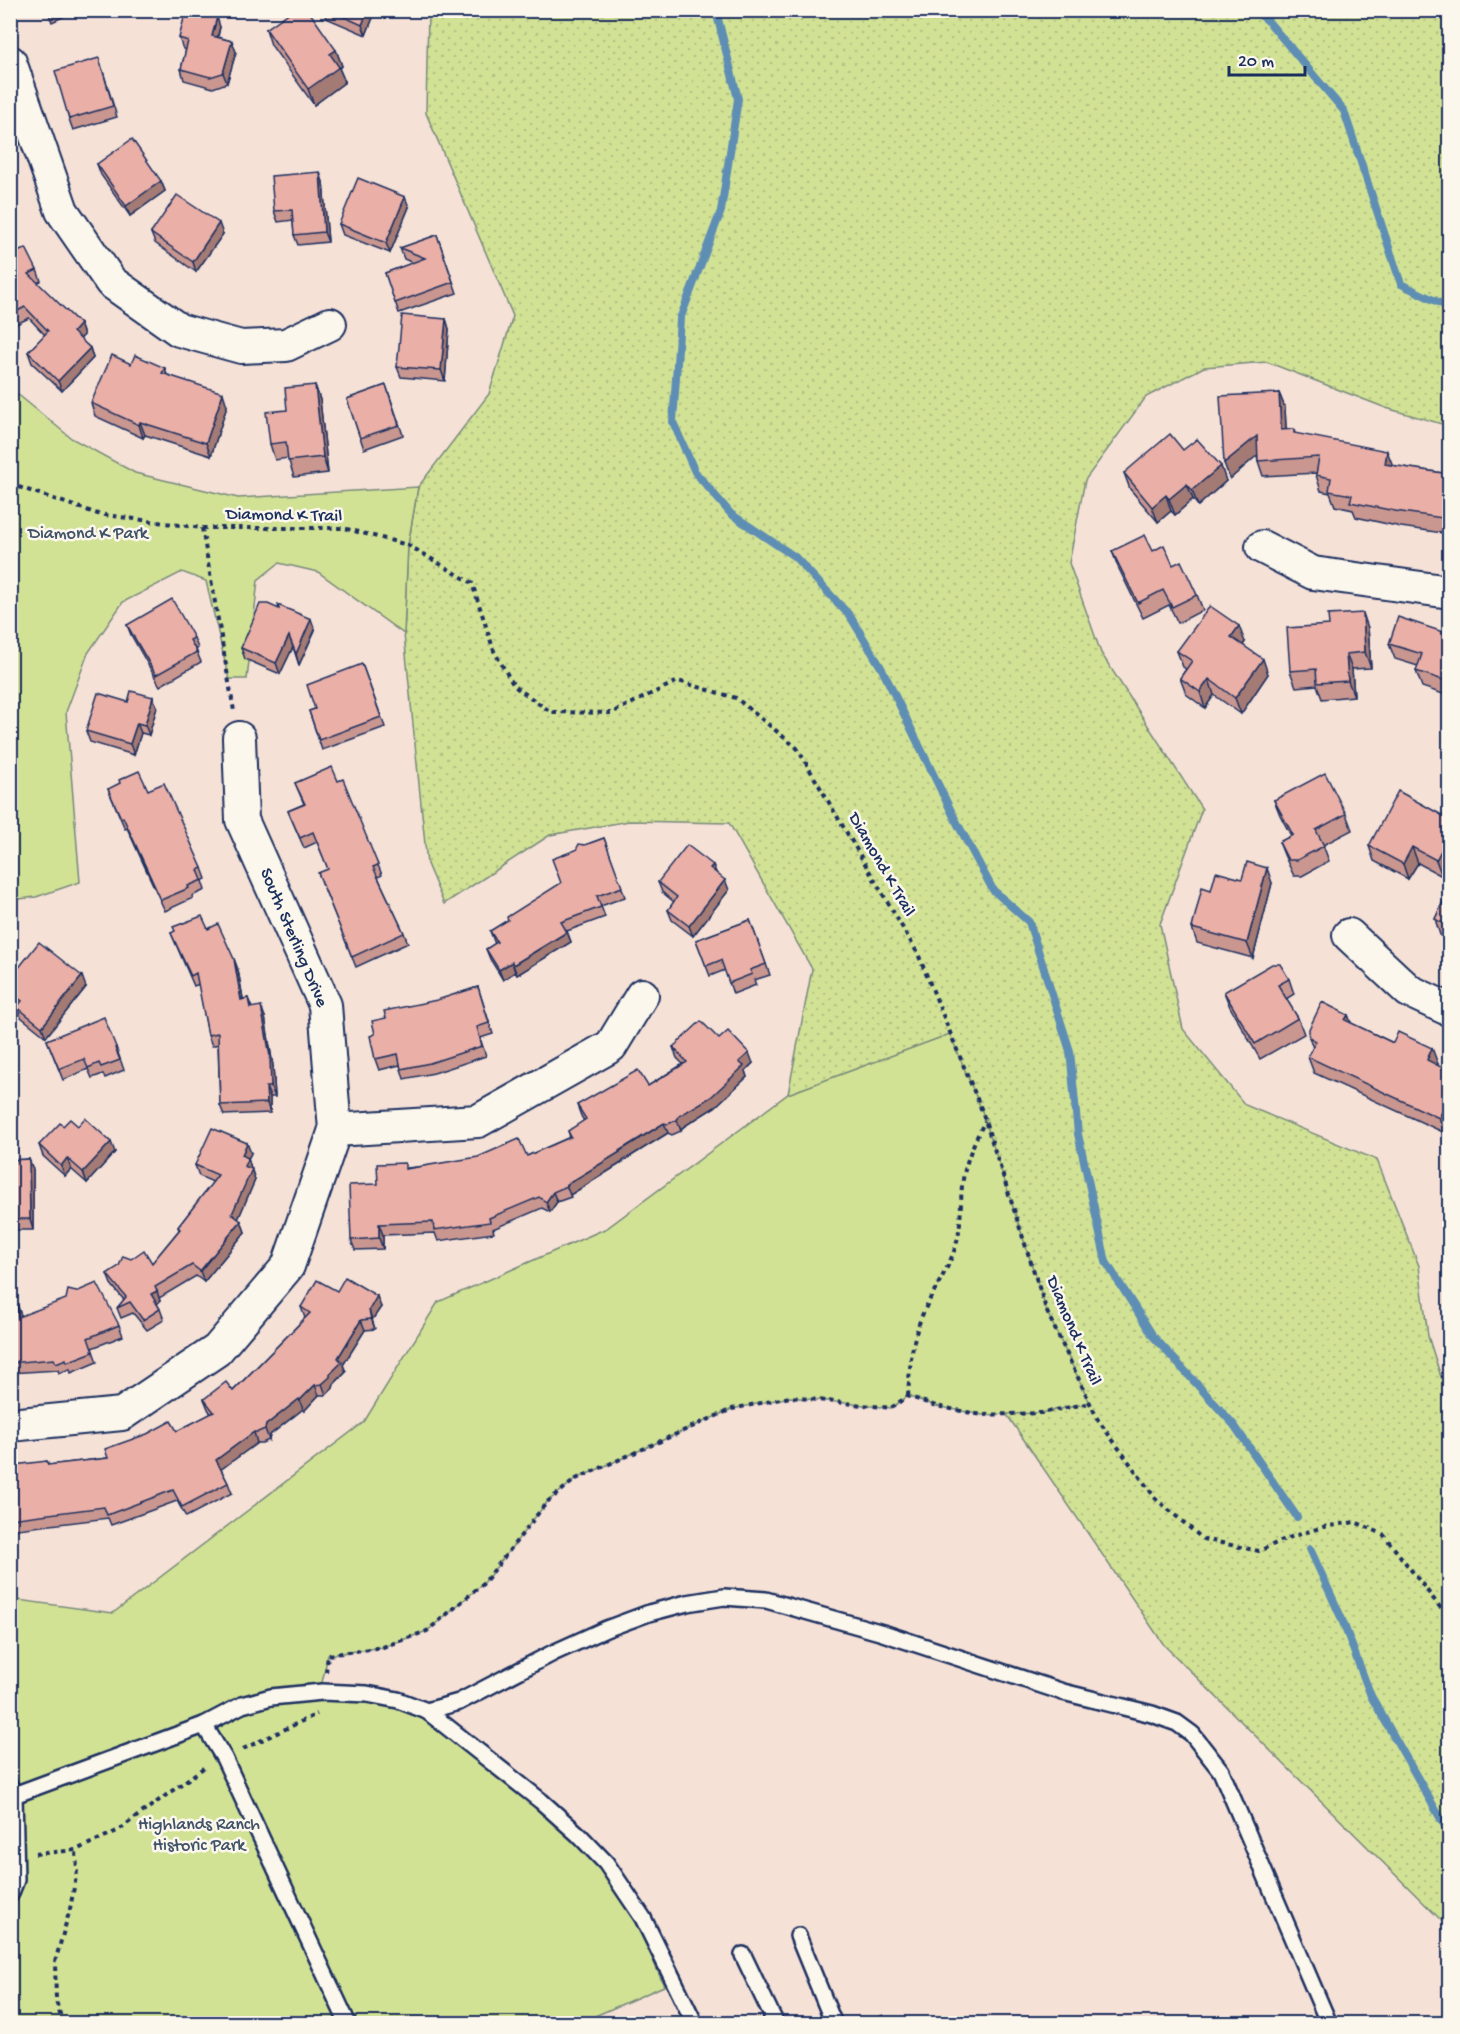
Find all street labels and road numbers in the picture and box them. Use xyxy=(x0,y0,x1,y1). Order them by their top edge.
street label: Diamond K Trail xyxy=(225,504,342,528)
street label: Diamond K Trail xyxy=(842,808,919,921)
street label: South Sterling Drive xyxy=(254,865,332,1011)
street label: Diamond K Trail xyxy=(1040,1272,1105,1389)

